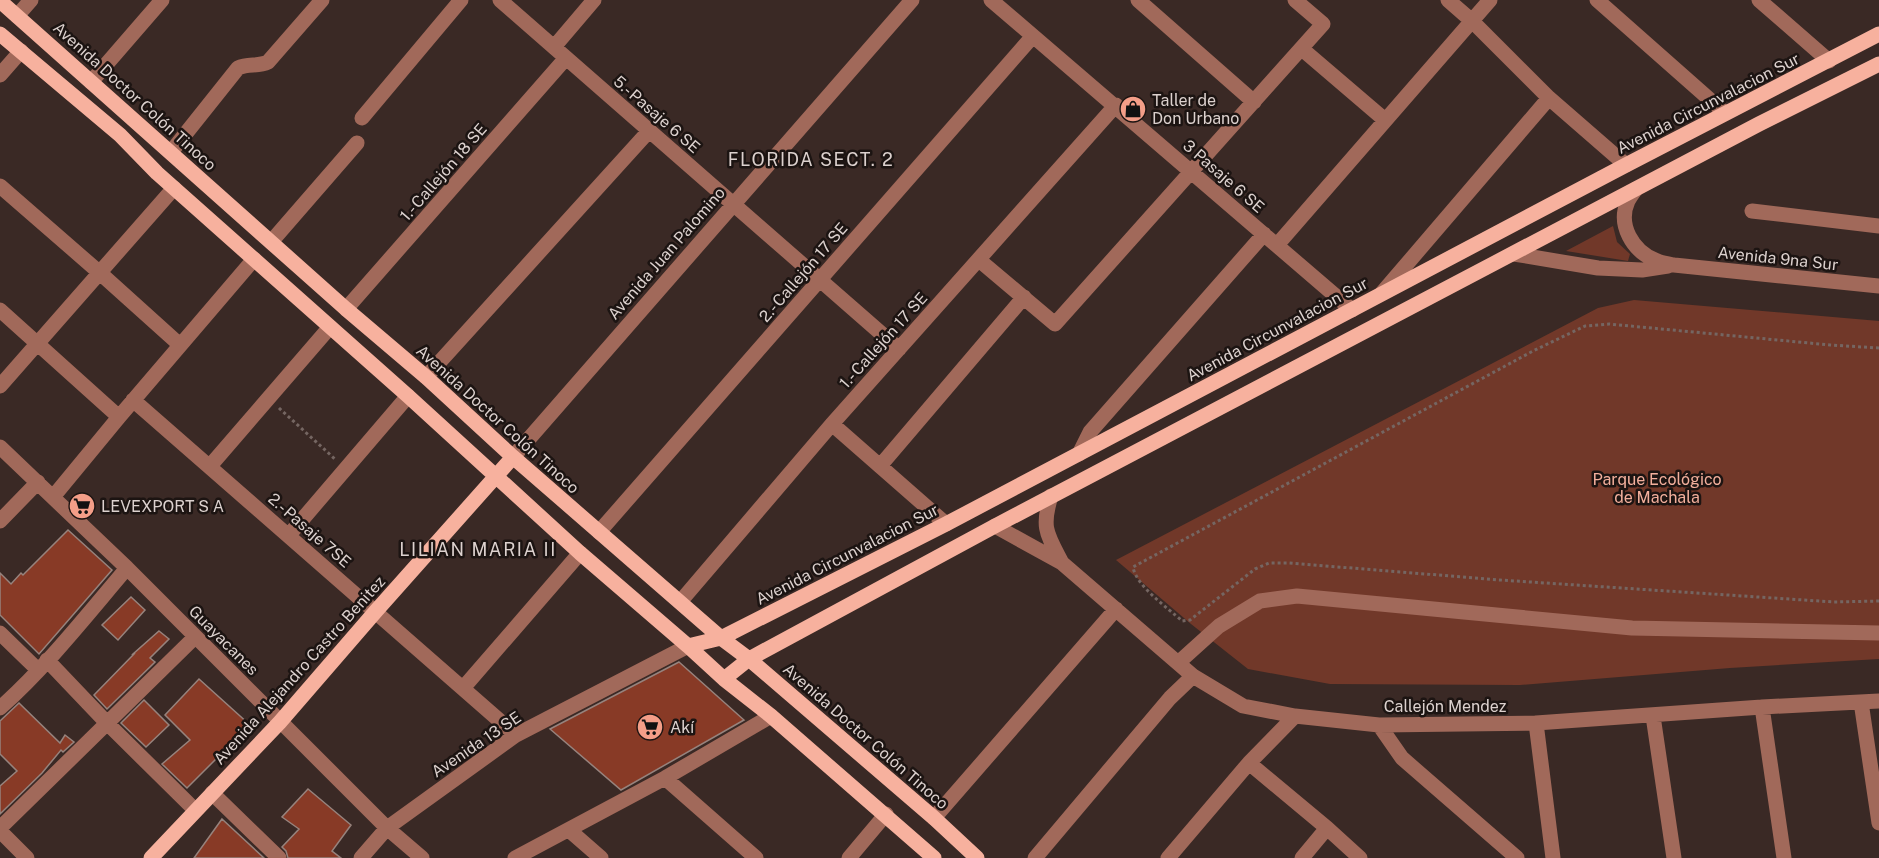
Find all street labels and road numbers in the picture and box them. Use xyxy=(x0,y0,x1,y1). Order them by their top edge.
street label: Avenida Doctor Colón Tinoco xyxy=(49,18,220,175)
street label: Avenida Circunvalacion Sur xyxy=(1614,49,1803,158)
street label: 5.- Pasaje 6 SE xyxy=(610,72,704,157)
street label: 1.- Callejón 18 SE xyxy=(396,120,491,225)
street label: 3 Pasaje 6 SE xyxy=(1179,136,1268,217)
street label: Avenida Juan Palomino xyxy=(604,183,729,323)
street label: 2.- Callejón 17 SE xyxy=(755,219,852,326)
street label: Avenida 9na Sur xyxy=(1717,243,1839,274)
street label: Avenida Circunvalacion Sur xyxy=(1183,274,1371,385)
street label: 1.- Callejón 17 SE xyxy=(835,289,931,392)
street label: Avenida Doctor Colón Tinoco xyxy=(412,341,583,498)
street label: 2.- Pasaje 7SE xyxy=(264,489,355,571)
street label: Avenida Circunvalacion Sur xyxy=(753,500,942,609)
street label: Avenida Alejandro Castro Benitez xyxy=(210,572,389,768)
street label: Guayacanes xyxy=(185,602,262,679)
street label: Avenida Doctor Colón Tinoco xyxy=(779,659,952,813)
street label: Callejón Mendez xyxy=(1384,697,1507,716)
street label: Avenida 13 SE xyxy=(428,707,525,781)

